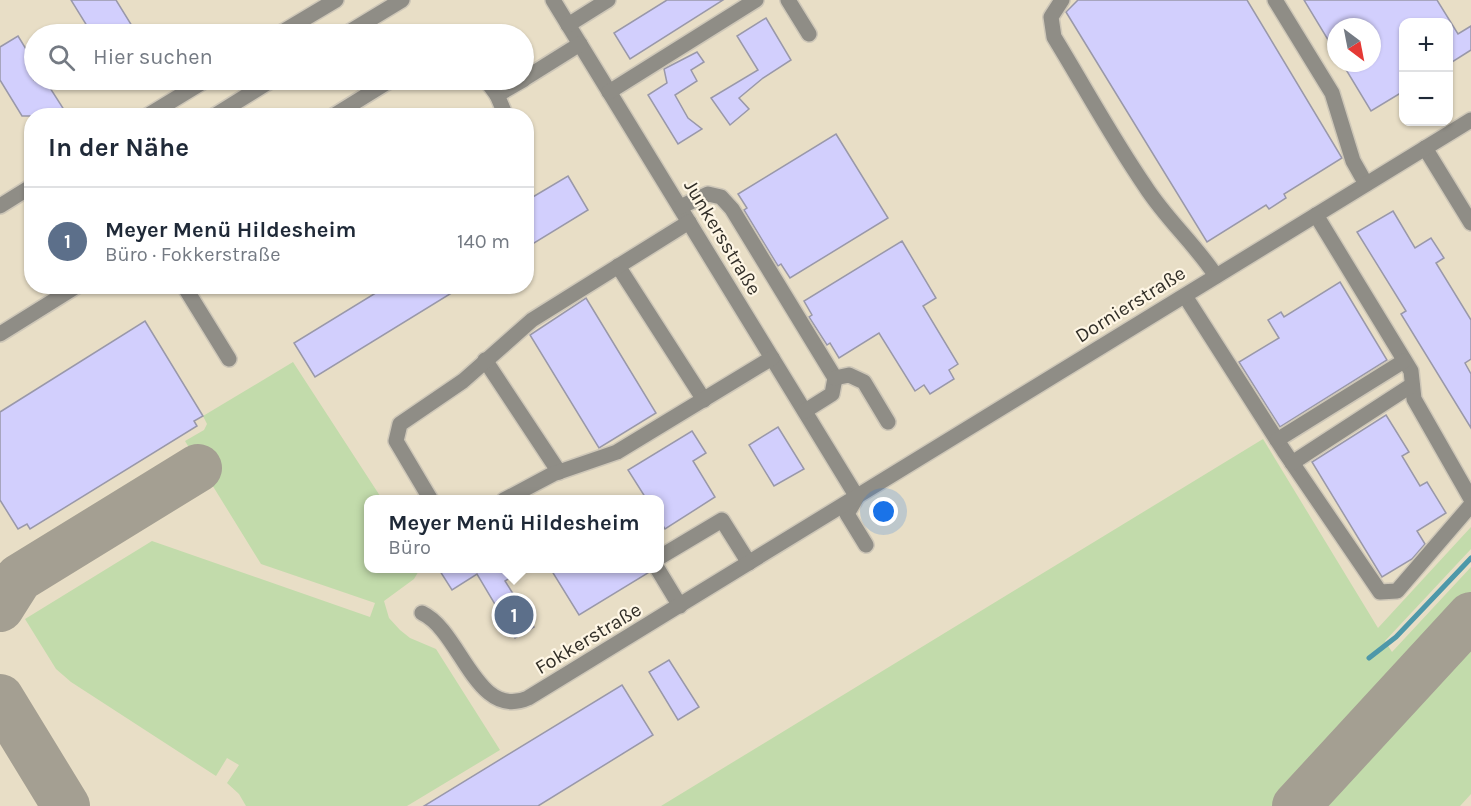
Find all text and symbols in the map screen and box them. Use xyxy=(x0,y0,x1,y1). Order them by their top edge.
north arrow xyxy=(1327,18,1381,72)
map controls xyxy=(1399,18,1453,126)
button: + xyxy=(1399,18,1453,72)
search box xyxy=(24,24,534,90)
icon: search xyxy=(45,41,78,74)
text: Hier suchen xyxy=(93,44,213,70)
button: − xyxy=(1399,72,1453,126)
text: In der Nähe xyxy=(48,132,189,163)
street label: Junkersstraße xyxy=(679,175,766,299)
text: Meyer Menü Hildesheim xyxy=(105,217,356,243)
text: 1 xyxy=(64,230,71,253)
text: 140 m xyxy=(457,230,510,253)
text: Büro · Fokkerstraße xyxy=(105,243,280,266)
street label: Dornierstraße xyxy=(1071,261,1190,347)
popup xyxy=(364,495,664,573)
your location xyxy=(869,497,898,526)
text: Meyer Menü Hildesheim xyxy=(388,510,640,536)
text: Büro xyxy=(388,536,431,559)
pin: 1 xyxy=(494,592,534,638)
street label: Fokkerstraße xyxy=(531,598,645,679)

